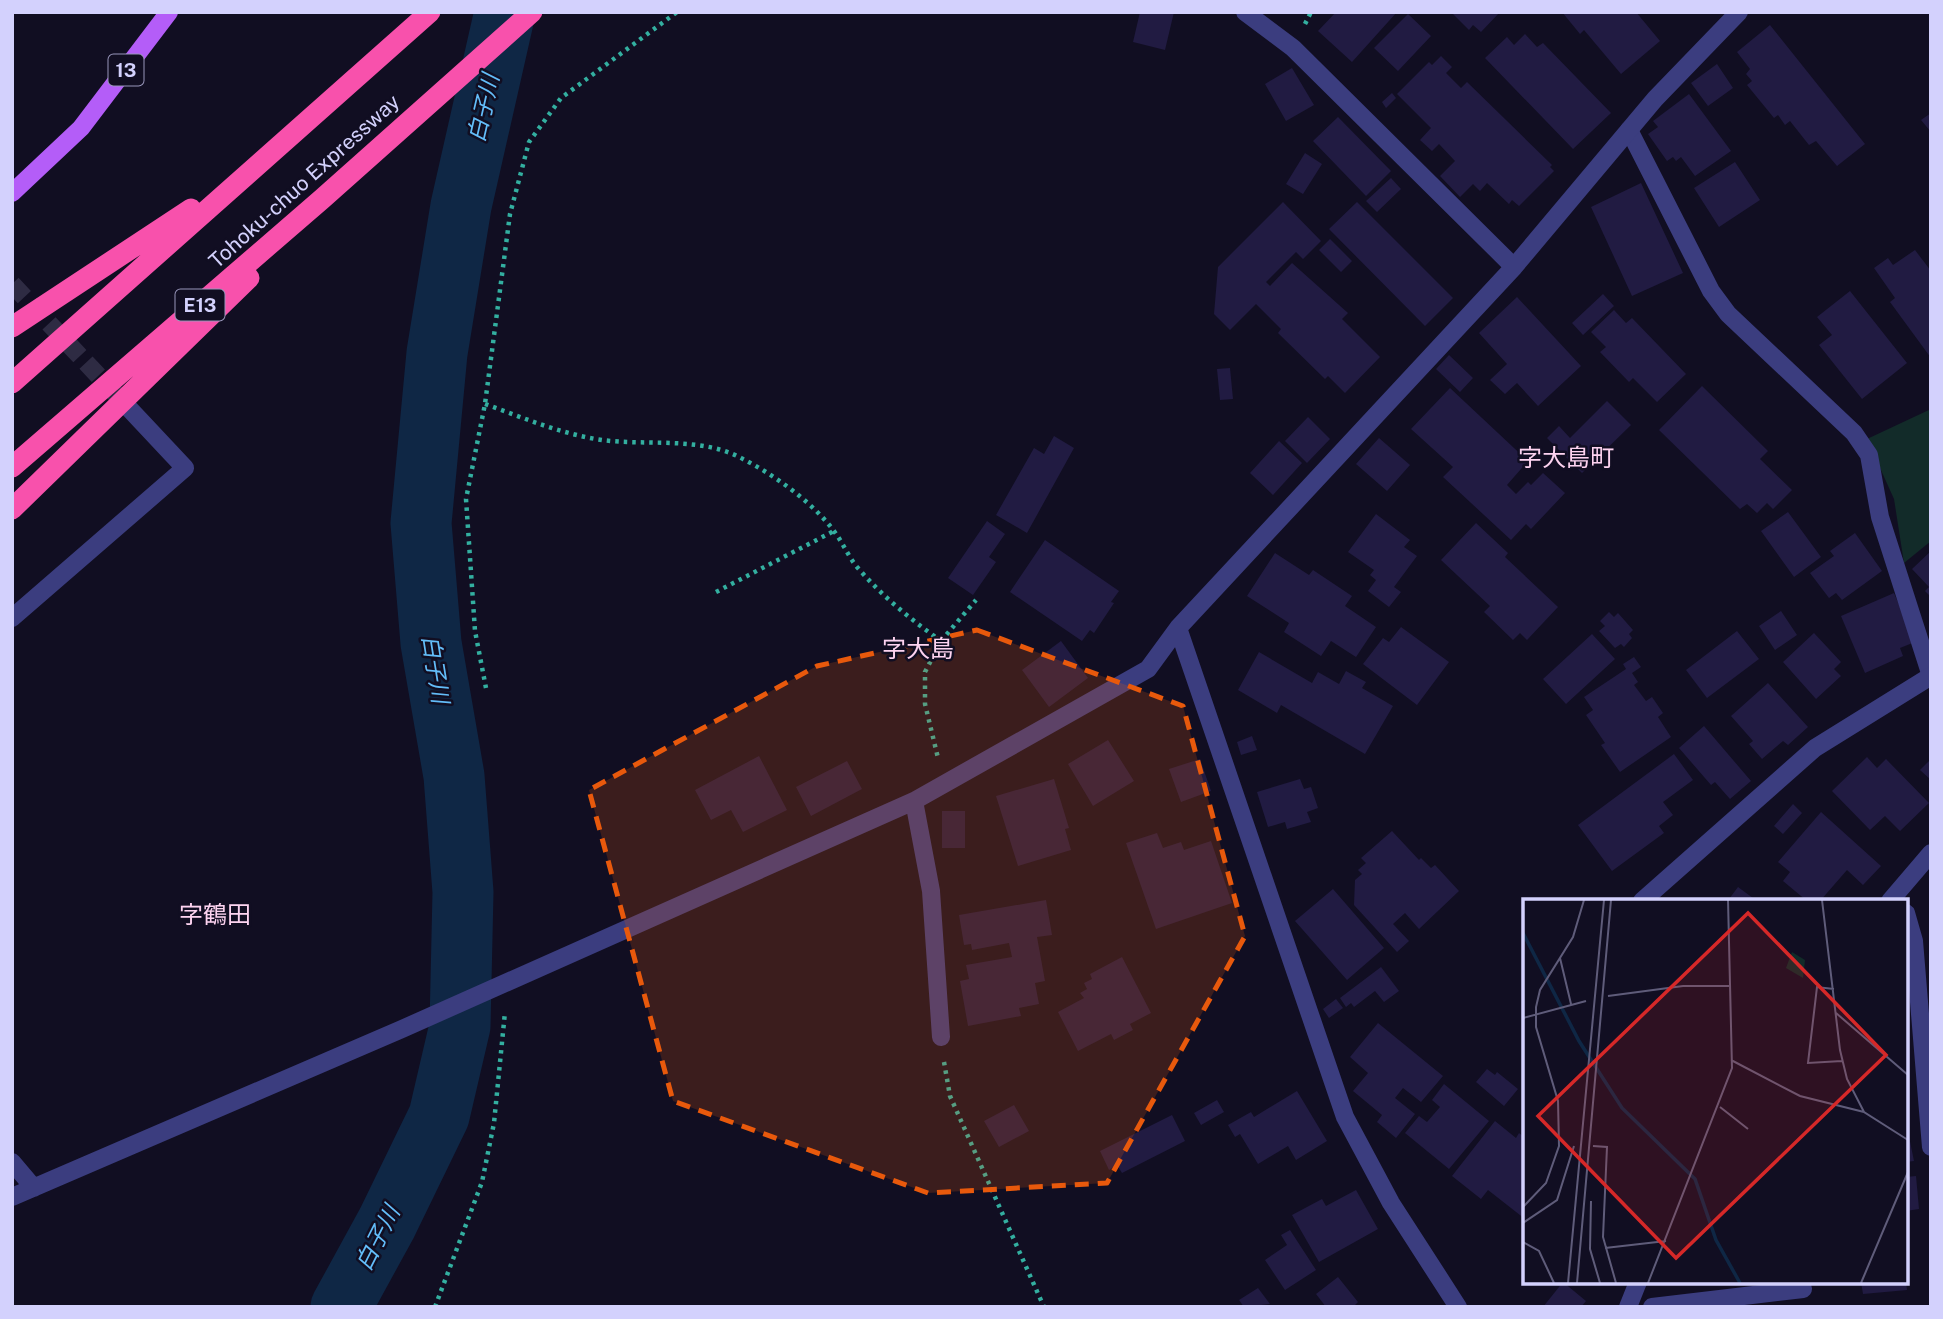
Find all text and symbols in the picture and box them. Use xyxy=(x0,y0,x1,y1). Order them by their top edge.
road number: 13 xyxy=(108,54,144,86)
water label: 白子川 xyxy=(462,68,505,145)
street label: Tohoku-chuo Expressway xyxy=(204,89,404,273)
road number: E13 xyxy=(176,290,224,320)
district label: 字大島町 xyxy=(1518,443,1614,471)
water label: 白子川 xyxy=(417,633,455,708)
district label: 字大島 xyxy=(882,634,954,662)
inset map xyxy=(1523,899,1908,1284)
district label: 字鶴田 xyxy=(179,900,251,928)
water label: 白子川 xyxy=(349,1198,406,1275)

